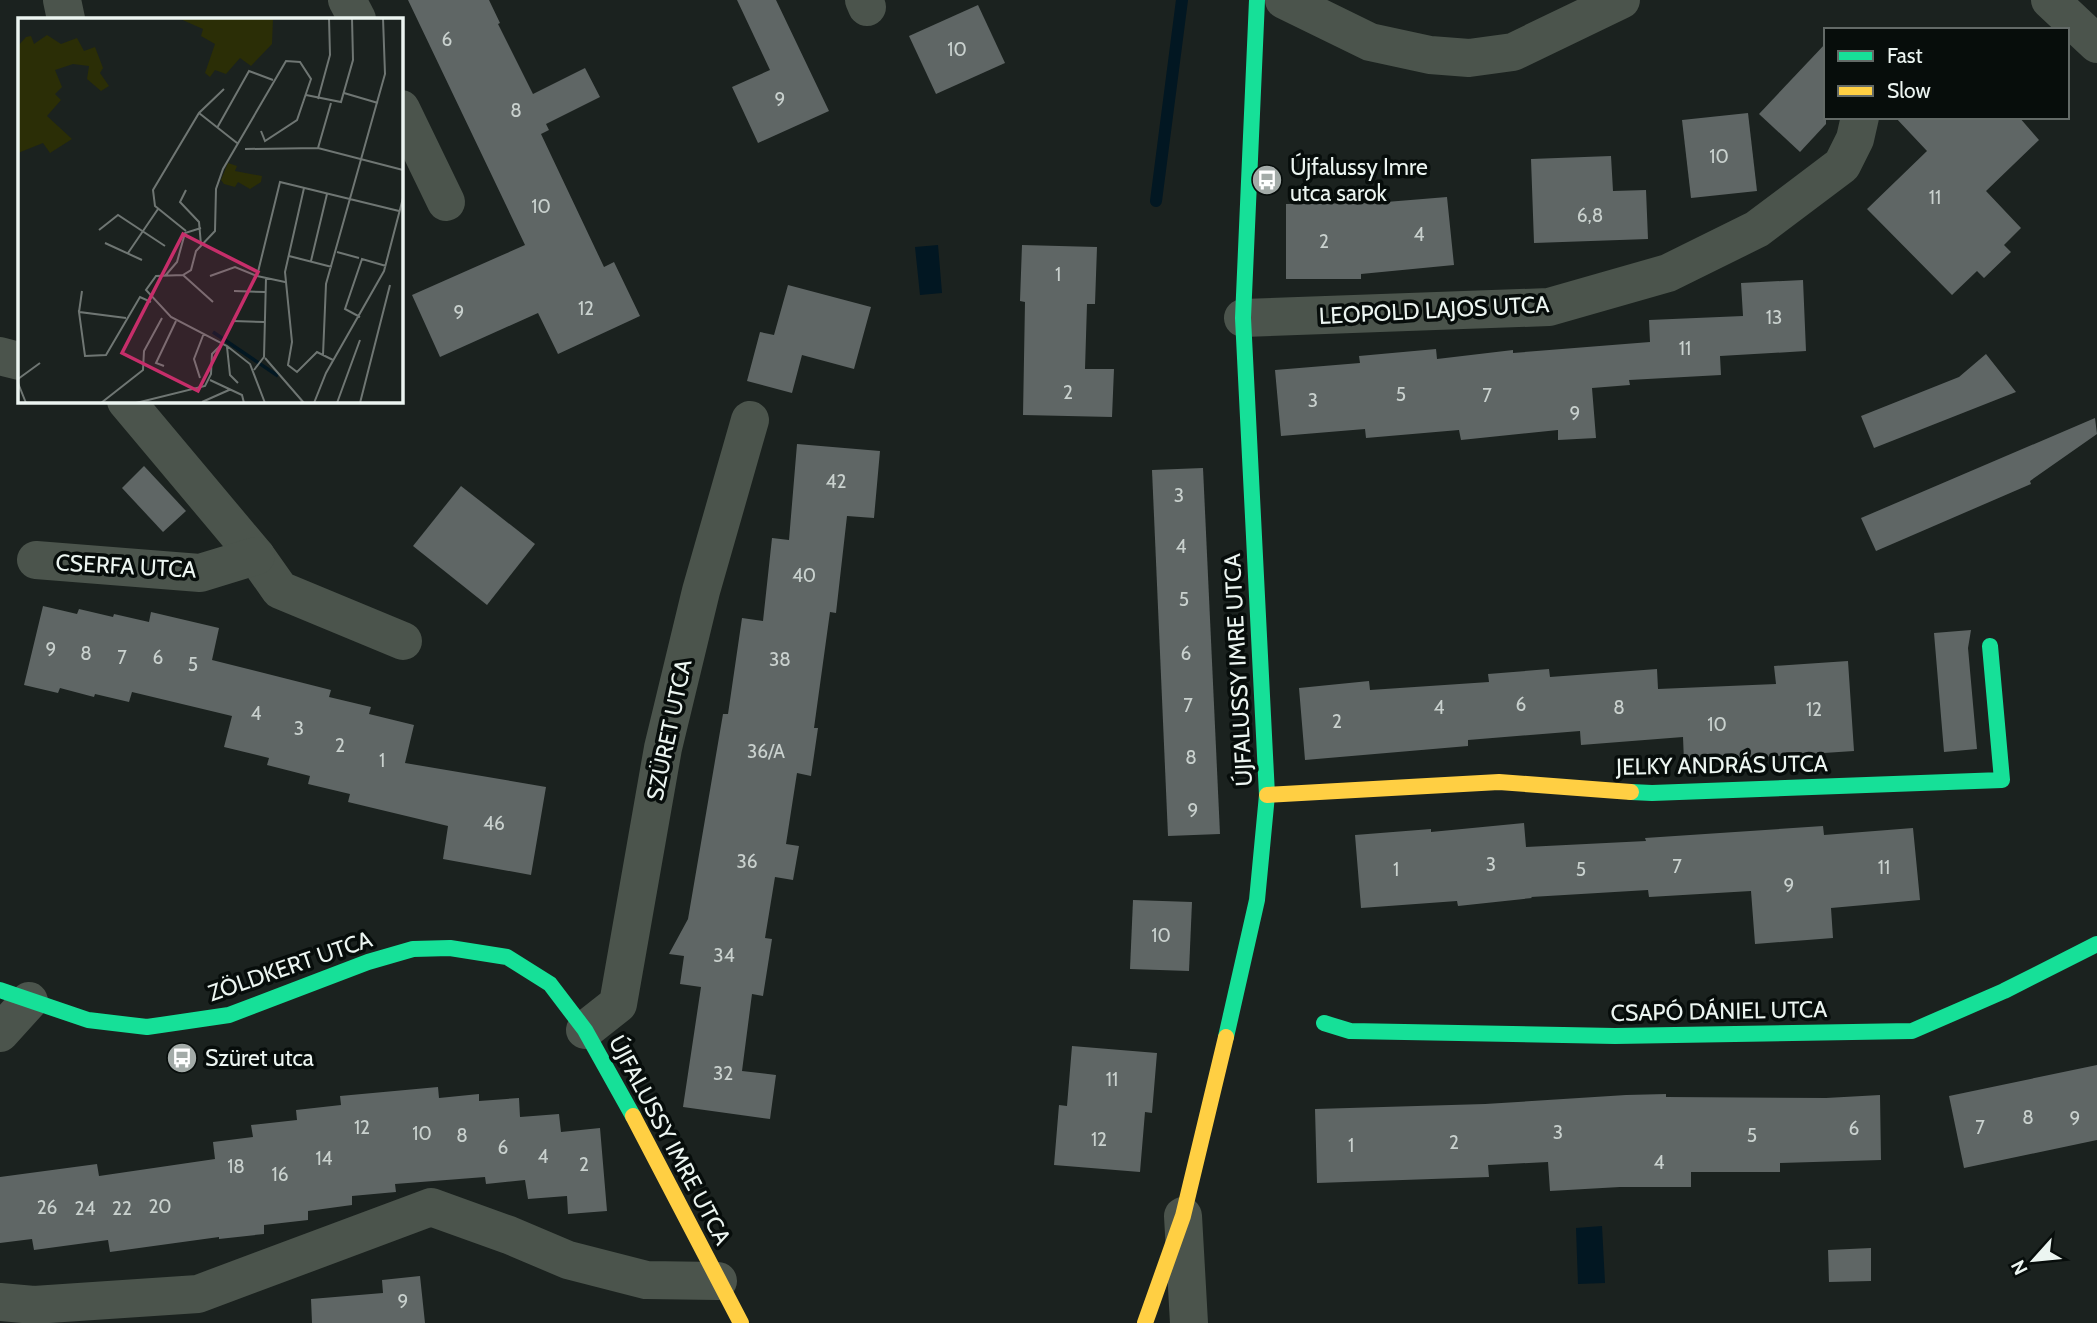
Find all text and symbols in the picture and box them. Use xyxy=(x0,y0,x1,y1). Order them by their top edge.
inset map xyxy=(18,18,402,402)
house number: 6 xyxy=(442,28,452,51)
legend xyxy=(1824,28,2069,119)
house number: 10 xyxy=(947,38,967,61)
text: Fast xyxy=(1887,43,1923,68)
text: Slow xyxy=(1887,78,1931,103)
house number: 9 xyxy=(775,88,785,111)
house number: 8 xyxy=(510,99,522,122)
house number: 10 xyxy=(1709,145,1729,168)
place label: Újfalussy Imre utca sarok xyxy=(1290,152,1428,207)
bus stop icon: Újfalussy Imre utca sarok xyxy=(1250,163,1284,197)
house number: 11 xyxy=(1929,186,1941,209)
house number: 10 xyxy=(531,195,551,218)
house number: 6,8 xyxy=(1577,204,1603,227)
house number: 4 xyxy=(1414,223,1425,246)
house number: 2 xyxy=(1319,230,1329,253)
house number: 1 xyxy=(1055,263,1061,286)
street label: LEOPOLD LAJOS UTCA xyxy=(1318,290,1550,330)
house number: 12 xyxy=(578,297,594,320)
house number: 9 xyxy=(454,301,464,324)
house number: 13 xyxy=(1766,306,1782,329)
house number: 11 xyxy=(1679,337,1691,360)
house number: 2 xyxy=(1063,381,1073,404)
house number: 5 xyxy=(1396,383,1406,406)
house number: 7 xyxy=(1482,384,1492,407)
house number: 3 xyxy=(1308,389,1318,412)
house number: 9 xyxy=(1570,402,1580,425)
house number: 42 xyxy=(826,470,846,493)
house number: 3 xyxy=(1174,484,1184,507)
house number: 4 xyxy=(1176,535,1187,558)
street label: CSERFA UTCA xyxy=(55,548,197,584)
street label: ÚJFALUSSY IMRE UTCA xyxy=(1217,553,1258,787)
house number: 40 xyxy=(792,564,816,587)
house number: 5 xyxy=(1179,588,1189,611)
house number: 9 xyxy=(46,638,56,661)
house number: 8 xyxy=(80,642,92,665)
house number: 6 xyxy=(1181,642,1191,665)
house number: 7 xyxy=(117,646,127,669)
house number: 6 xyxy=(153,646,163,669)
house number: 38 xyxy=(769,648,791,671)
house number: 5 xyxy=(188,653,198,676)
street label: SZÜRET UTCA xyxy=(640,657,698,803)
house number: 6 xyxy=(1516,693,1526,716)
house number: 7 xyxy=(1183,694,1193,717)
house number: 4 xyxy=(1434,696,1445,719)
house number: 8 xyxy=(1613,696,1625,719)
house number: 12 xyxy=(1806,698,1822,721)
house number: 4 xyxy=(251,702,262,725)
house number: 2 xyxy=(1332,710,1342,733)
house number: 10 xyxy=(1707,713,1727,736)
house number: 3 xyxy=(294,717,304,740)
house number: 2 xyxy=(335,734,345,757)
house number: 36/A xyxy=(747,740,785,763)
house number: 8 xyxy=(1185,746,1197,769)
street label: JELKY ANDRÁS UTCA xyxy=(1615,748,1828,781)
house number: 1 xyxy=(379,749,385,772)
house number: 9 xyxy=(1188,799,1198,822)
house number: 46 xyxy=(483,812,505,835)
house number: 36 xyxy=(736,850,758,873)
house number: 3 xyxy=(1486,853,1496,876)
house number: 7 xyxy=(1672,855,1682,878)
house number: 11 xyxy=(1878,856,1890,879)
house number: 1 xyxy=(1393,858,1399,881)
house number: 5 xyxy=(1576,858,1586,881)
house number: 9 xyxy=(1784,874,1794,897)
house number: 10 xyxy=(1151,924,1171,947)
street label: ZÖLDKERT UTCA xyxy=(204,925,376,1007)
house number: 34 xyxy=(713,944,735,967)
street label: CSAPÓ DÁNIEL UTCA xyxy=(1610,994,1828,1027)
street label: ÚJFALUSSY IMRE UTCA xyxy=(603,1030,738,1249)
bus stop icon: Szüret utca xyxy=(165,1041,199,1075)
place label: Szüret utca xyxy=(205,1044,314,1072)
house number: 32 xyxy=(713,1062,733,1085)
house number: 11 xyxy=(1106,1068,1118,1091)
house number: 8 xyxy=(2022,1106,2034,1129)
house number: 9 xyxy=(2070,1107,2080,1130)
house number: 12 xyxy=(354,1116,370,1139)
house number: 7 xyxy=(1975,1116,1985,1139)
house number: 6 xyxy=(1849,1117,1859,1140)
house number: 3 xyxy=(1553,1121,1563,1144)
house number: 10 xyxy=(412,1122,432,1145)
house number: 8 xyxy=(456,1124,468,1147)
house number: 5 xyxy=(1747,1124,1757,1147)
house number: 12 xyxy=(1091,1128,1107,1151)
house number: 2 xyxy=(1449,1131,1459,1154)
house number: 1 xyxy=(1348,1134,1354,1157)
house number: 6 xyxy=(498,1136,508,1159)
house number: 4 xyxy=(538,1145,549,1168)
house number: 14 xyxy=(315,1147,333,1170)
house number: 4 xyxy=(1654,1151,1665,1174)
house number: 2 xyxy=(579,1153,589,1176)
house number: 18 xyxy=(227,1155,245,1178)
house number: 16 xyxy=(272,1163,289,1186)
house number: 20 xyxy=(148,1195,172,1218)
house number: 26 xyxy=(37,1196,57,1219)
house number: 24 xyxy=(75,1197,95,1220)
house number: 22 xyxy=(112,1197,132,1220)
north arrow xyxy=(1999,1225,2069,1295)
text: N xyxy=(2006,1256,2033,1279)
house number: 9 xyxy=(398,1290,408,1313)

